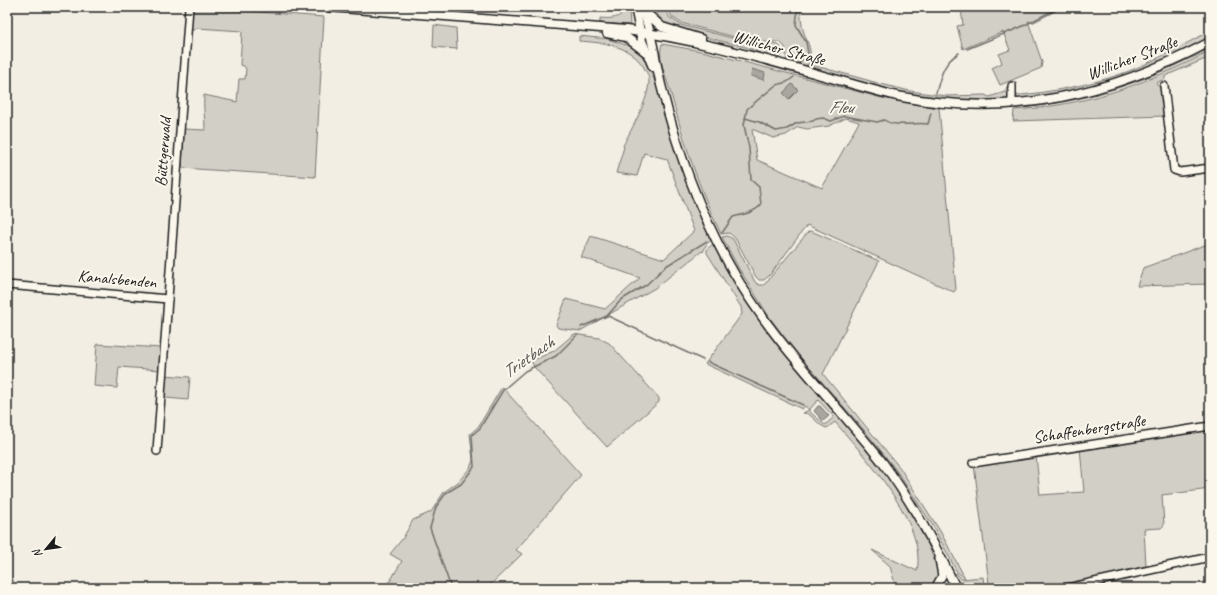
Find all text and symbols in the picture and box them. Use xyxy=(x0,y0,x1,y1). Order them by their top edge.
street label: Willicher Straße xyxy=(731,26,829,71)
street label: Willicher Straße xyxy=(1084,31,1181,85)
water label: Fleu xyxy=(829,96,857,118)
street label: Büttgerwald xyxy=(150,114,176,187)
street label: Kanalsbenden xyxy=(77,265,158,293)
water label: Trietbach xyxy=(498,330,560,383)
street label: Schaffenbergstraße xyxy=(1031,410,1148,448)
north arrow xyxy=(26,529,66,569)
text: N xyxy=(28,546,45,560)

